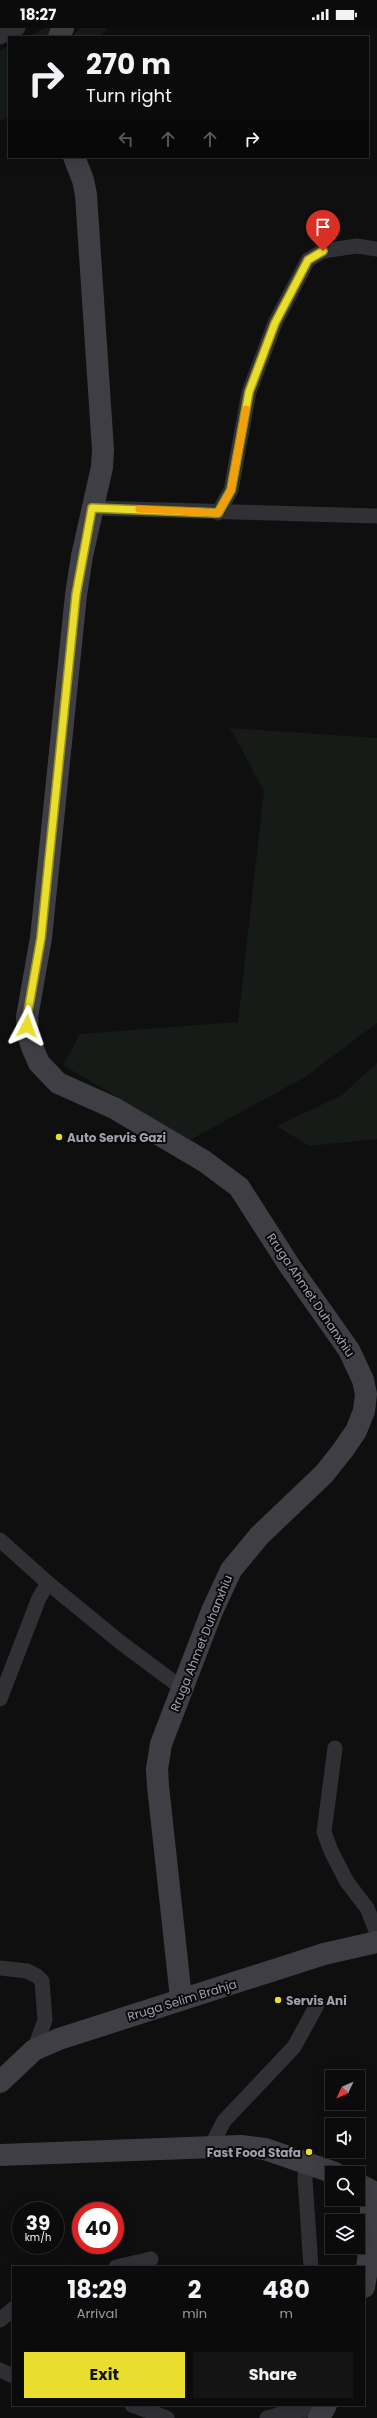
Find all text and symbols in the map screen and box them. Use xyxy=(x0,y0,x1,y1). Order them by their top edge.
text: 18:27 xyxy=(20,4,56,25)
text: 270 m xyxy=(86,45,171,84)
icon: right xyxy=(20,52,72,104)
text: Turn right xyxy=(86,83,172,108)
icon: left xyxy=(115,128,137,150)
icon: ahead xyxy=(157,128,179,150)
icon: ahead xyxy=(199,128,221,150)
icon: right xyxy=(241,128,263,150)
pin xyxy=(306,210,340,251)
icon: arrive xyxy=(312,216,334,238)
position arrow xyxy=(6,1005,48,1047)
place label: Auto Servis Gazi xyxy=(67,1129,166,1146)
marker: Auto Servis Gazi xyxy=(54,1132,64,1142)
street label: Rruga Ahmet Duhanxhiu xyxy=(263,1230,359,1360)
street label: Rruga Ahmet Duhanxhiu xyxy=(166,1572,236,1714)
street label: Rruga Selim Brahja xyxy=(125,1975,239,2025)
place label: Servis Ani xyxy=(286,1992,347,2009)
marker: Servis Ani xyxy=(273,1995,283,2005)
north arrow xyxy=(325,2070,365,2110)
map controls xyxy=(325,2070,365,2254)
button: sound xyxy=(325,2118,365,2158)
place label: Fast Food Stafa xyxy=(207,2144,301,2161)
marker: Fast Food Stafa xyxy=(304,2147,314,2157)
button: search xyxy=(325,2166,365,2206)
speed limit sign: 40 xyxy=(72,2202,124,2254)
text: 39 xyxy=(26,2209,50,2237)
button: layers xyxy=(325,2214,365,2254)
text: km/h xyxy=(25,2230,51,2245)
text: 18:29 xyxy=(67,2273,127,2306)
text: 2 xyxy=(188,2273,202,2306)
text: 480 xyxy=(262,2273,310,2306)
text: Arrival xyxy=(77,2304,118,2323)
text: min xyxy=(182,2304,207,2323)
text: m xyxy=(279,2304,293,2323)
button: Exit xyxy=(24,2352,185,2398)
button: Share xyxy=(193,2352,353,2398)

